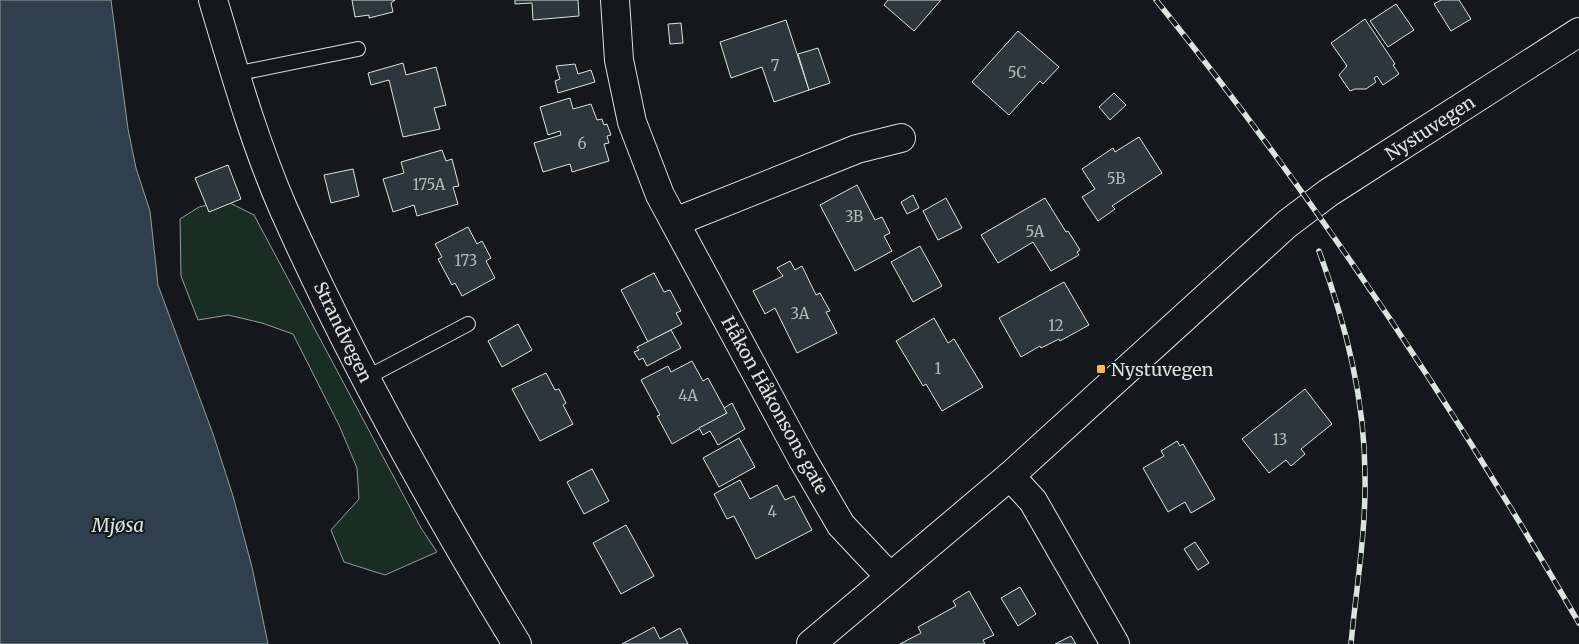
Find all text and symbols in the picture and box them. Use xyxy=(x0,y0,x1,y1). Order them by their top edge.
house number: 7 xyxy=(771,56,780,75)
house number: 5C xyxy=(1008,63,1027,82)
street label: Nystuvegen xyxy=(1381,90,1479,166)
house number: 6 xyxy=(577,134,587,153)
house number: 5B xyxy=(1107,169,1125,188)
house number: 175A xyxy=(413,175,446,194)
house number: 3B xyxy=(845,207,863,226)
house number: 5A xyxy=(1026,222,1045,241)
house number: 173 xyxy=(455,251,477,270)
street label: Strandvegen xyxy=(309,278,377,386)
house number: 3A xyxy=(791,304,810,323)
street label: Håkon Håkonsons gate xyxy=(716,312,834,498)
house number: 12 xyxy=(1048,316,1064,335)
place label: Nystuvegen xyxy=(1111,358,1214,381)
house number: 1 xyxy=(935,359,942,378)
marker: Nystuvegen xyxy=(1095,363,1107,375)
house number: 4A xyxy=(678,386,698,405)
house number: 13 xyxy=(1273,430,1287,449)
house number: 4 xyxy=(767,502,777,521)
water label: Mjøsa xyxy=(91,513,144,537)

